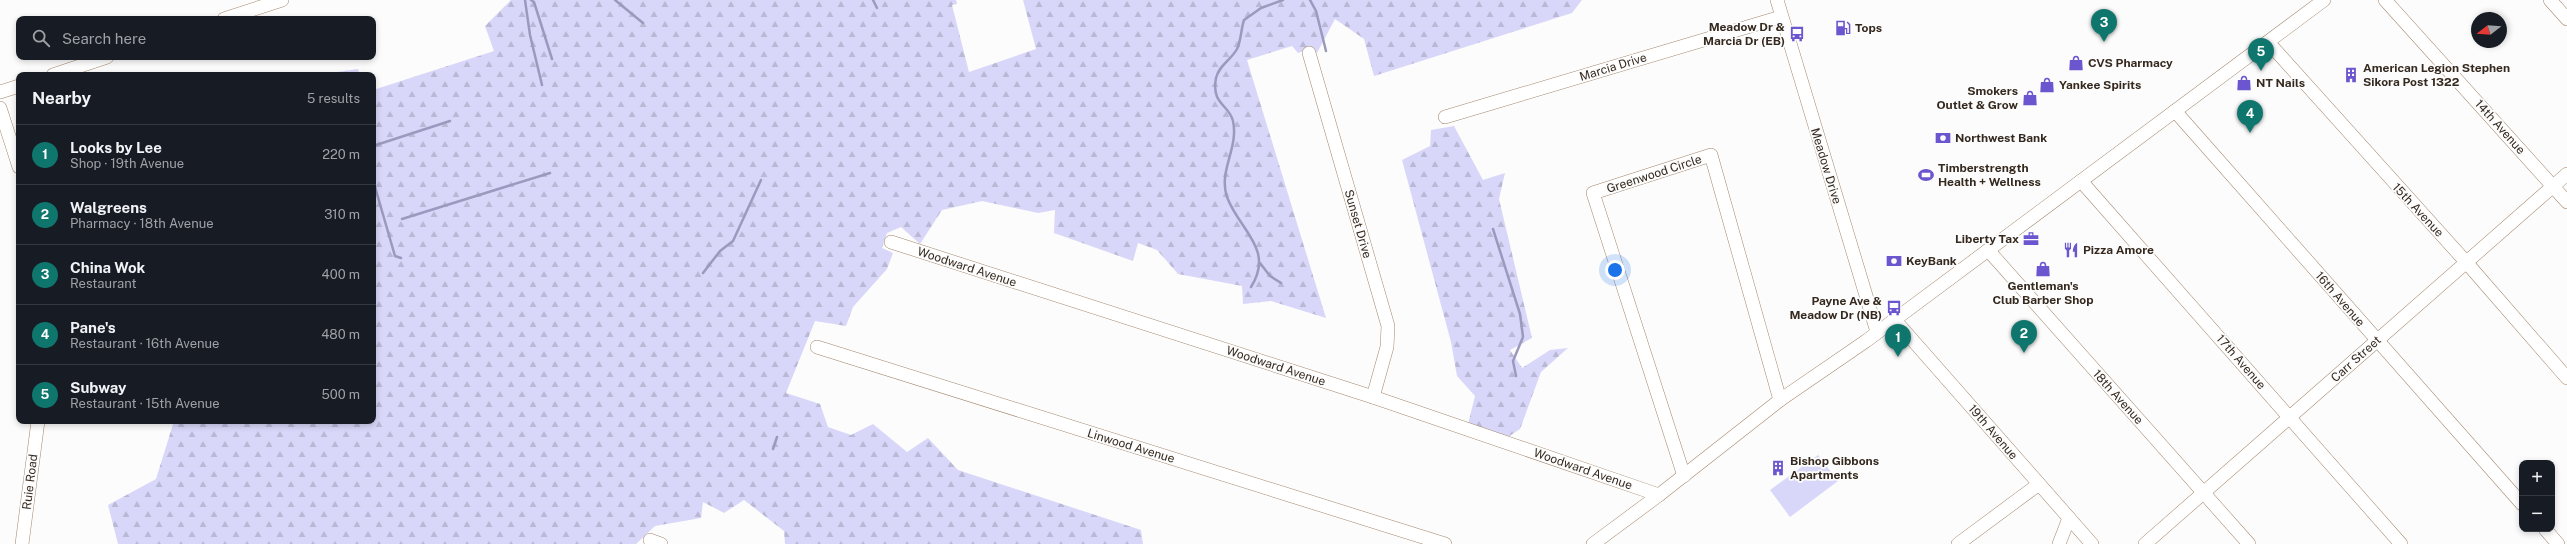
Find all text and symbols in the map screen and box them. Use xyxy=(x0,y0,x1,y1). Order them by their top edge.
pin: 3 xyxy=(2091,9,2117,42)
north arrow xyxy=(2471,12,2507,48)
search box xyxy=(16,16,376,60)
fuel station icon: Tops xyxy=(1834,19,1852,37)
place label: Meadow Dr & Marcia Dr (EB) xyxy=(1703,20,1785,48)
place label: Tops xyxy=(1855,21,1882,35)
bus stop icon: Meadow Dr & Marcia Dr (EB) xyxy=(1788,25,1806,43)
icon: search xyxy=(30,27,52,49)
text: Search here xyxy=(62,30,146,47)
pin: 5 xyxy=(2248,38,2274,71)
street label: Marcia Drive xyxy=(1578,50,1648,84)
shop icon: CVS Pharmacy xyxy=(2067,54,2085,72)
place label: CVS Pharmacy xyxy=(2088,56,2173,70)
place label: American Legion Stephen Sikora Post 1322 xyxy=(2363,61,2510,89)
building icon: American Legion Stephen Sikora Post 1322 xyxy=(2342,66,2360,84)
shop icon: NT Nails xyxy=(2235,74,2253,92)
shop icon: Yankee Spirits xyxy=(2038,76,2056,94)
place label: NT Nails xyxy=(2256,76,2305,90)
place label: Yankee Spirits xyxy=(2059,78,2141,92)
place label: Smokers Outlet & Grow xyxy=(1936,84,2019,112)
text: Nearby xyxy=(32,88,91,108)
shop icon: Smokers Outlet & Grow xyxy=(2021,89,2039,107)
text: 5 results xyxy=(307,91,360,106)
street label: 14th Avenue xyxy=(2472,97,2528,157)
pin: 4 xyxy=(2237,100,2263,133)
street label: Meadow Drive xyxy=(1808,126,1844,206)
bank icon: Northwest Bank xyxy=(1934,129,1952,147)
place label: Northwest Bank xyxy=(1955,131,2047,145)
text: Looks by Lee xyxy=(70,139,162,156)
text: 1 xyxy=(42,147,48,162)
text: 220 m xyxy=(322,147,360,162)
street label: Greenwood Circle xyxy=(1605,152,1703,196)
text: Shop · 19th Avenue xyxy=(70,156,184,171)
place label: Timberstrength Health + Wellness xyxy=(1938,161,2041,189)
sports icon: Timberstrength Health + Wellness xyxy=(1917,166,1935,184)
street label: 15th Avenue xyxy=(2390,180,2447,240)
street label: Sunset Drive xyxy=(1342,188,1375,260)
text: Walgreens xyxy=(70,199,147,216)
text: 2 xyxy=(41,207,49,222)
text: 310 m xyxy=(324,207,360,222)
text: Pharmacy · 18th Avenue xyxy=(70,216,214,231)
office icon: Liberty Tax xyxy=(2022,230,2040,248)
place label: Liberty Tax xyxy=(1955,232,2019,246)
restaurant icon: Pizza Amore xyxy=(2062,241,2080,259)
place label: Pizza Amore xyxy=(2083,243,2154,257)
street label: Woodward Avenue xyxy=(916,244,1019,290)
bank icon: KeyBank xyxy=(1885,252,1903,270)
place label: KeyBank xyxy=(1906,254,1957,268)
text: China Wok xyxy=(70,259,145,276)
your location xyxy=(1605,260,1625,280)
shop icon: Gentleman's Club Barber Shop xyxy=(2034,260,2052,278)
text: 3 xyxy=(41,267,49,282)
text: 400 m xyxy=(322,267,360,282)
street label: 16th Avenue xyxy=(2312,269,2368,329)
text: Restaurant xyxy=(70,276,136,291)
place label: Gentleman's Club Barber Shop xyxy=(1992,279,2094,307)
place label: Payne Ave & Meadow Dr (NB) xyxy=(1789,294,1882,322)
bus stop icon: Payne Ave & Meadow Dr (NB) xyxy=(1885,299,1903,317)
text: Pane's xyxy=(70,319,116,336)
pin: 2 xyxy=(2011,320,2037,353)
pin: 1 xyxy=(1885,324,1911,357)
text: 4 xyxy=(41,327,49,342)
text: 480 m xyxy=(321,327,360,342)
street label: 17th Avenue xyxy=(2213,332,2269,392)
street label: Carr Street xyxy=(2328,333,2384,385)
text: Restaurant · 16th Avenue xyxy=(70,336,219,351)
street label: Woodward Avenue xyxy=(1225,343,1328,389)
street label: 18th Avenue xyxy=(2090,367,2146,427)
text: Subway xyxy=(70,379,127,396)
text: 5 xyxy=(41,387,49,402)
text: 500 m xyxy=(321,387,360,402)
text: Restaurant · 15th Avenue xyxy=(70,396,220,411)
street label: 19th Avenue xyxy=(1965,402,2021,462)
street label: Linwood Avenue xyxy=(1086,426,1177,466)
street label: Woodward Avenue xyxy=(1532,446,1634,493)
street label: Ruie Road xyxy=(20,453,40,511)
place label: Bishop Gibbons Apartments xyxy=(1790,454,1879,482)
building icon: Bishop Gibbons Apartments xyxy=(1769,459,1787,477)
map controls xyxy=(2519,460,2555,532)
button: + xyxy=(2519,460,2555,496)
button: − xyxy=(2519,496,2555,532)

